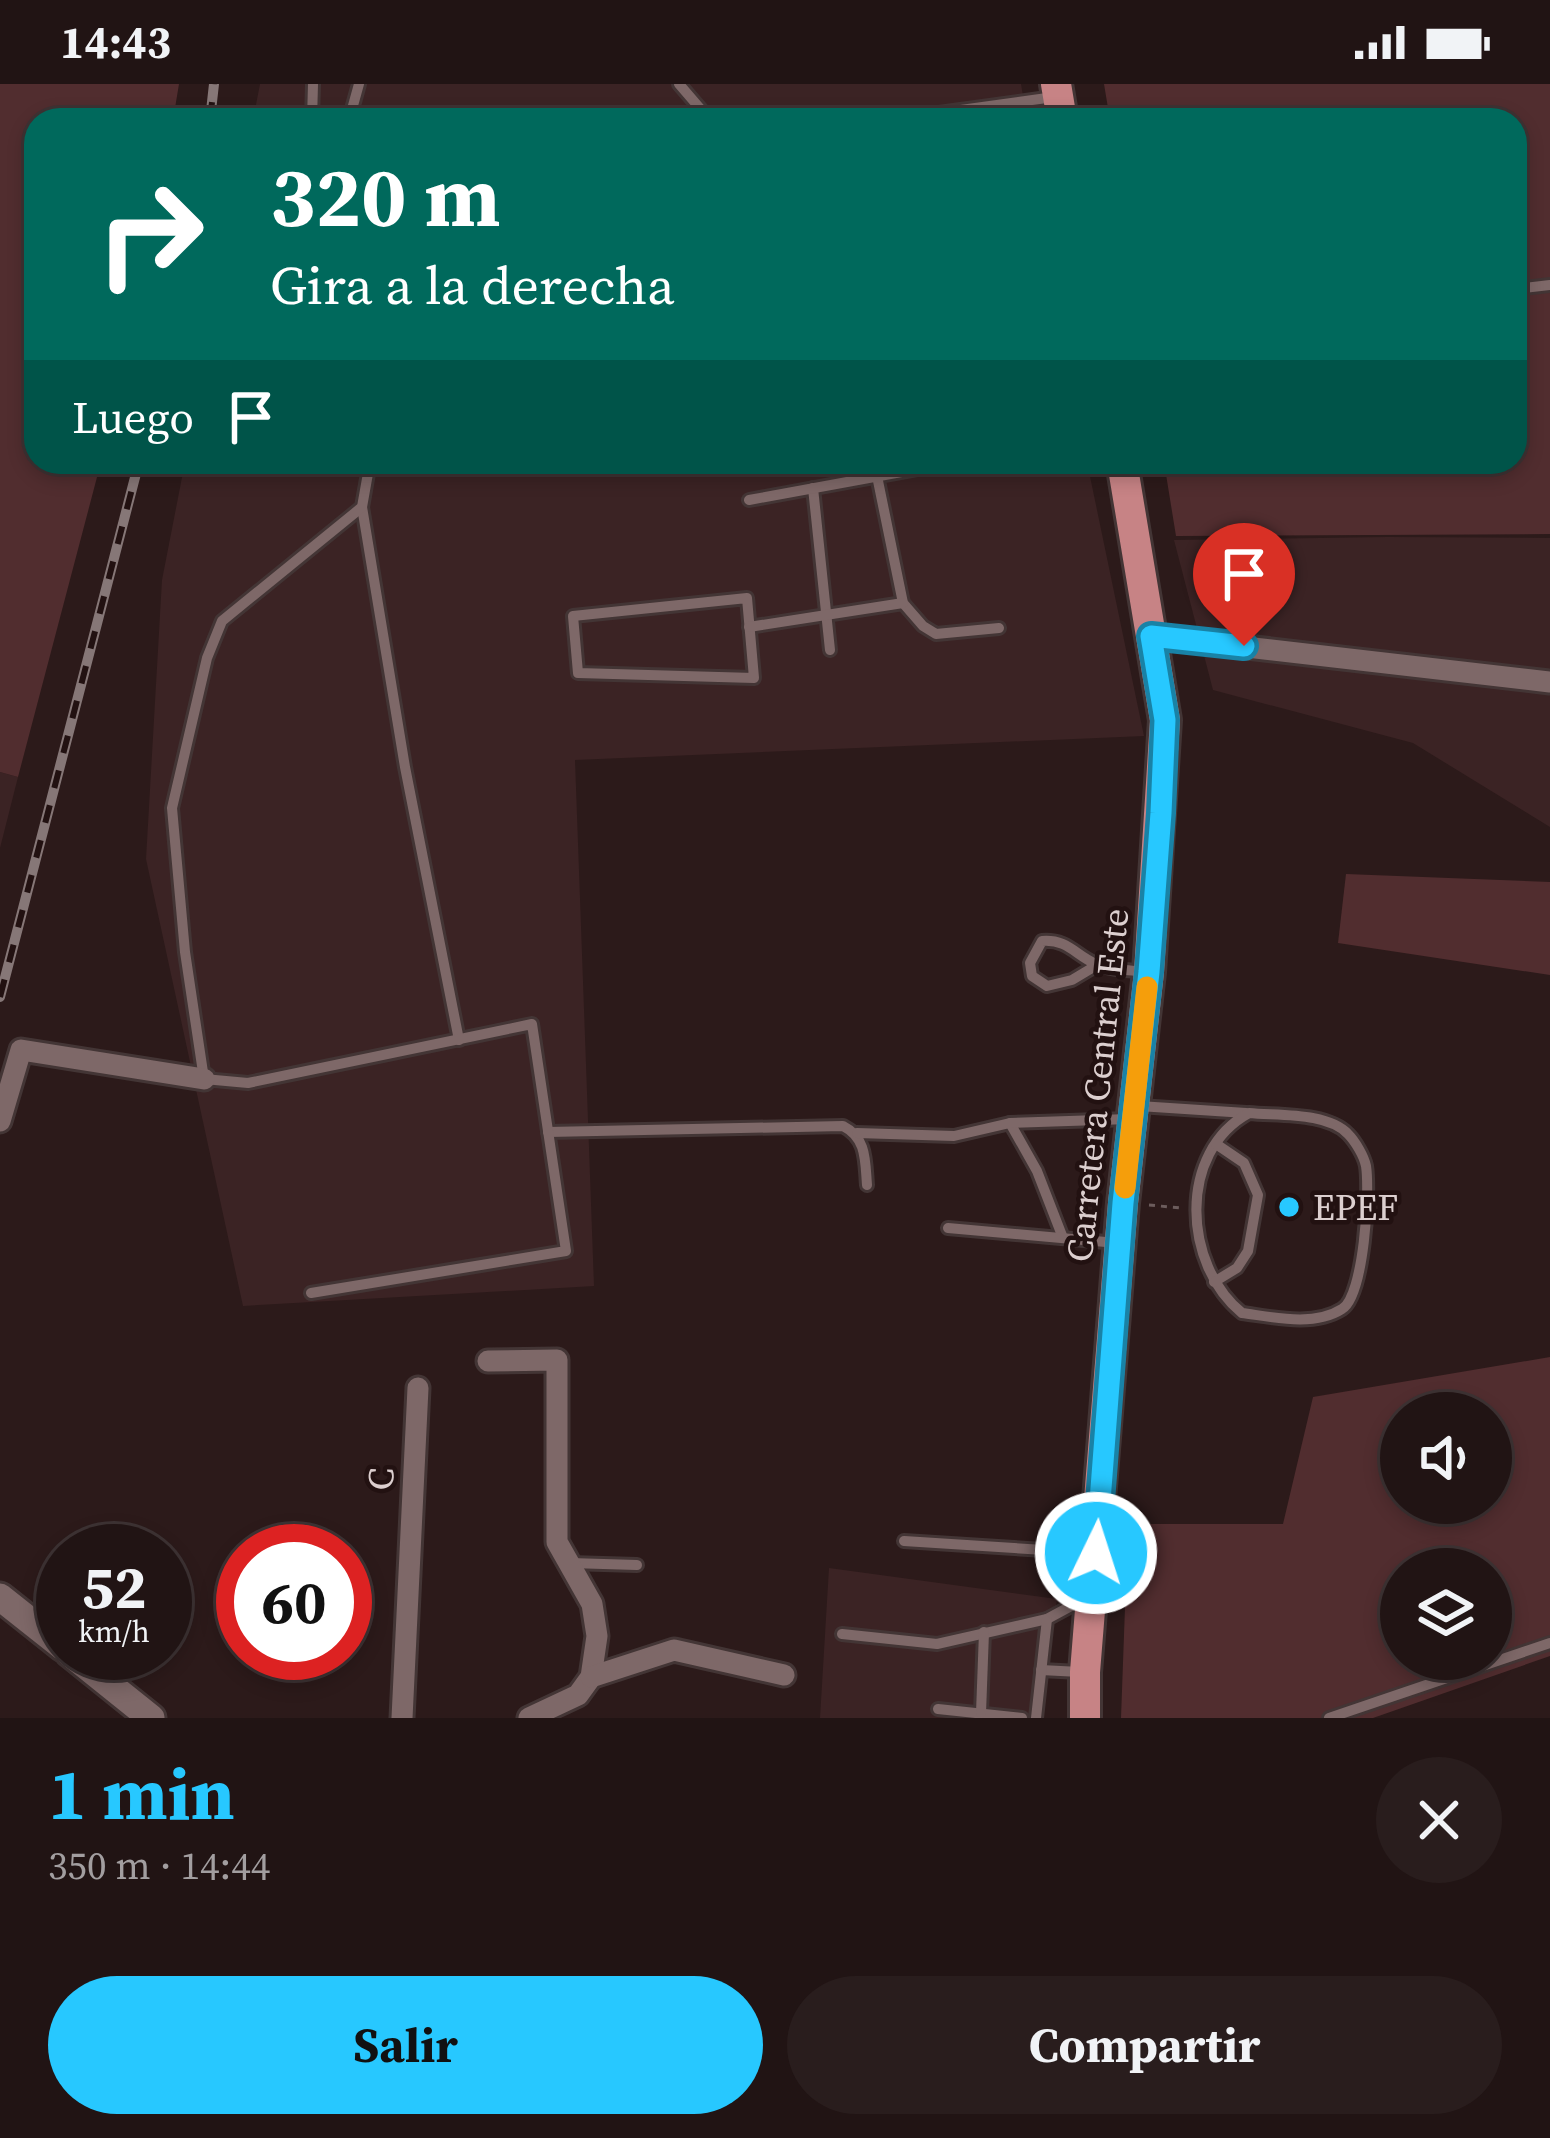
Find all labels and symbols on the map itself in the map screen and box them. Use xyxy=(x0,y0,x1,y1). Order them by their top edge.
pin xyxy=(1193,523,1295,646)
street label: Carretera Central Este xyxy=(1055,906,1140,1264)
place label: EPEF xyxy=(1313,1183,1398,1232)
marker: EPEF xyxy=(1276,1194,1302,1220)
street label: C xyxy=(355,1466,406,1492)
position arrow xyxy=(1033,1490,1159,1616)
speed limit sign: 60 xyxy=(216,1524,372,1680)

